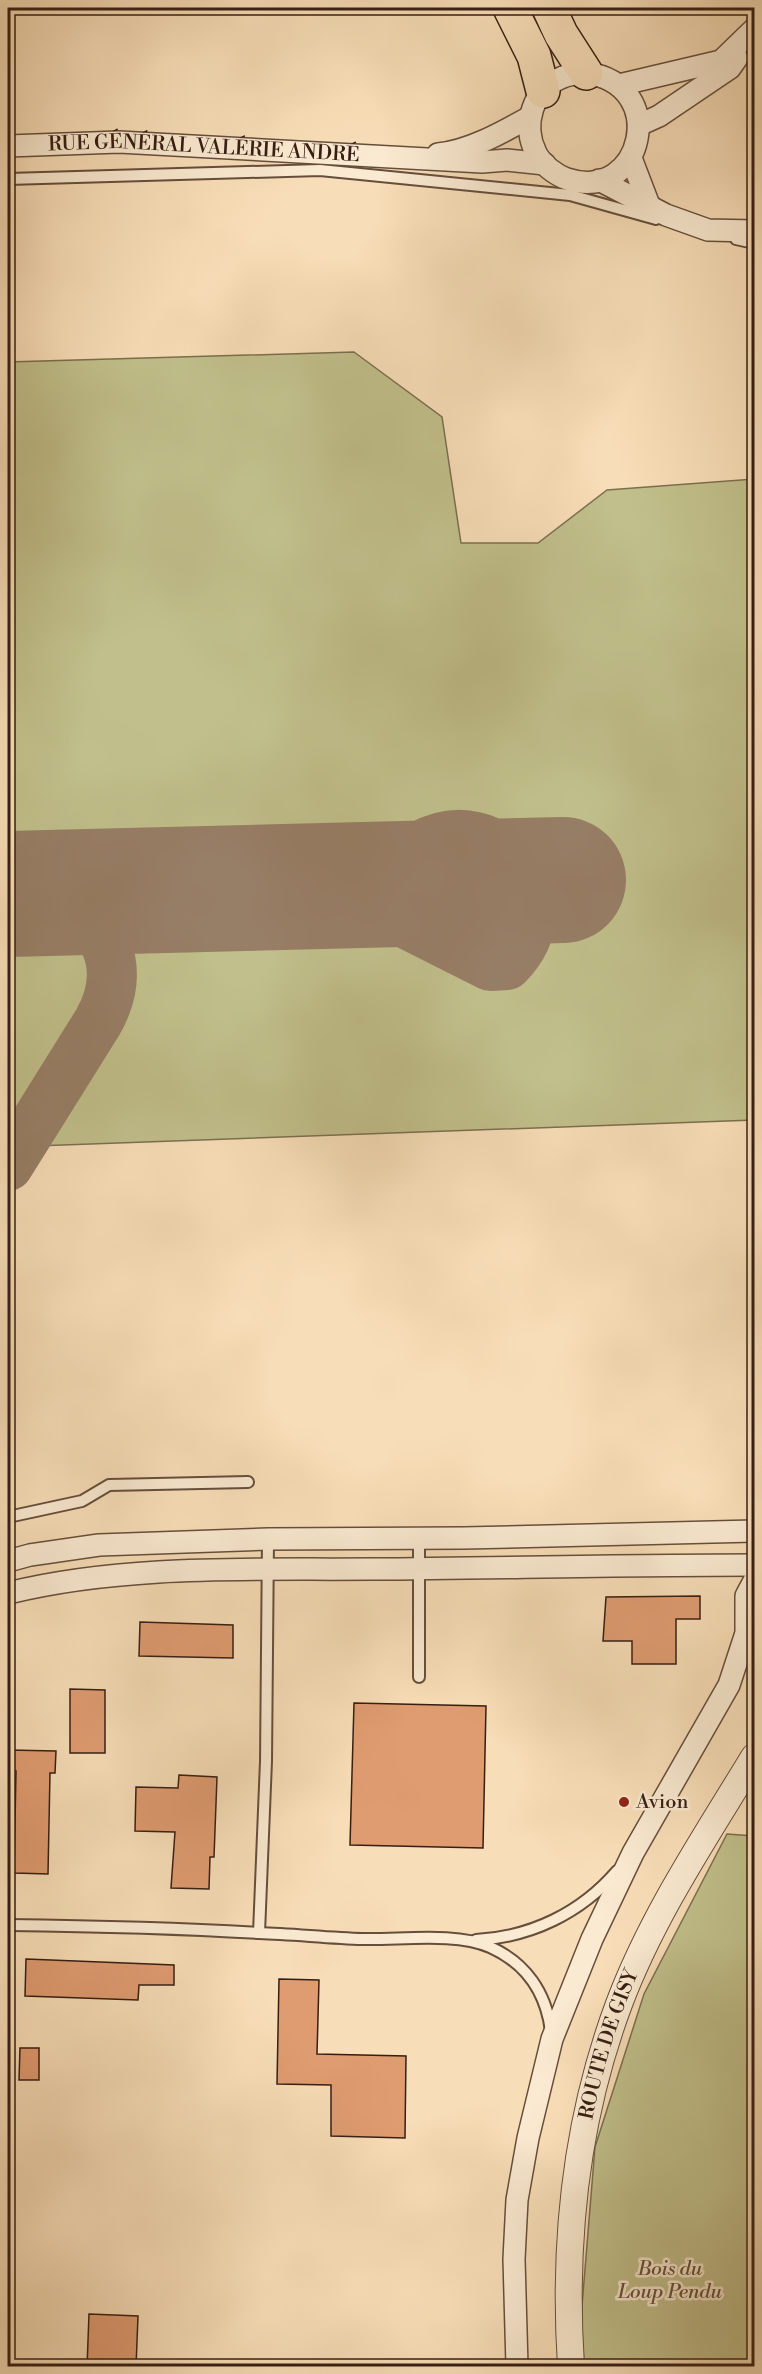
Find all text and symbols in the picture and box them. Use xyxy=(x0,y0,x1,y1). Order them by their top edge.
street label: RUE GÉNÉRAL VALÉRIE ANDRÉ xyxy=(47,128,360,168)
place label: Avion xyxy=(635,1790,689,1815)
marker: Avion xyxy=(617,1795,631,1809)
street label: ROUTE DE GISY xyxy=(574,1965,644,2122)
park label: Bois du Loup Pendu xyxy=(617,2257,723,2305)

